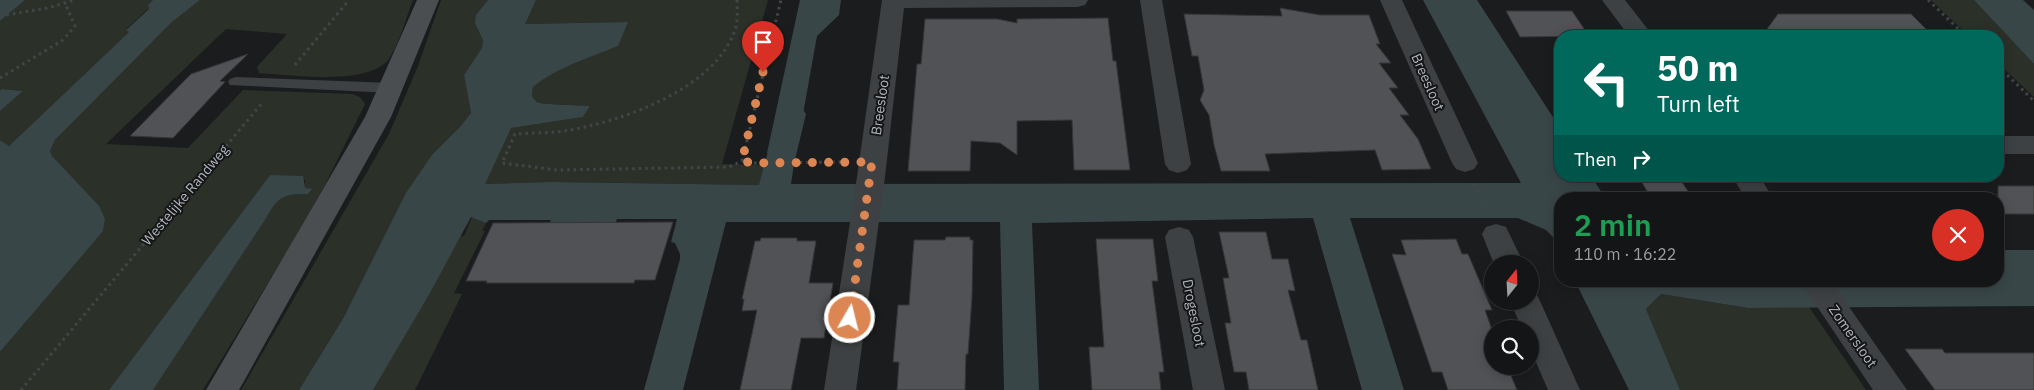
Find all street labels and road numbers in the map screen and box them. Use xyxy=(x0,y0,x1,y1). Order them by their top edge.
street label: Breesloot xyxy=(1407,51,1449,114)
street label: Breesloot xyxy=(867,74,893,136)
street label: Westelijke Randweg xyxy=(138,140,233,249)
street label: Drogesloot xyxy=(1179,278,1209,348)
street label: Zomersloot xyxy=(1825,301,1881,371)

